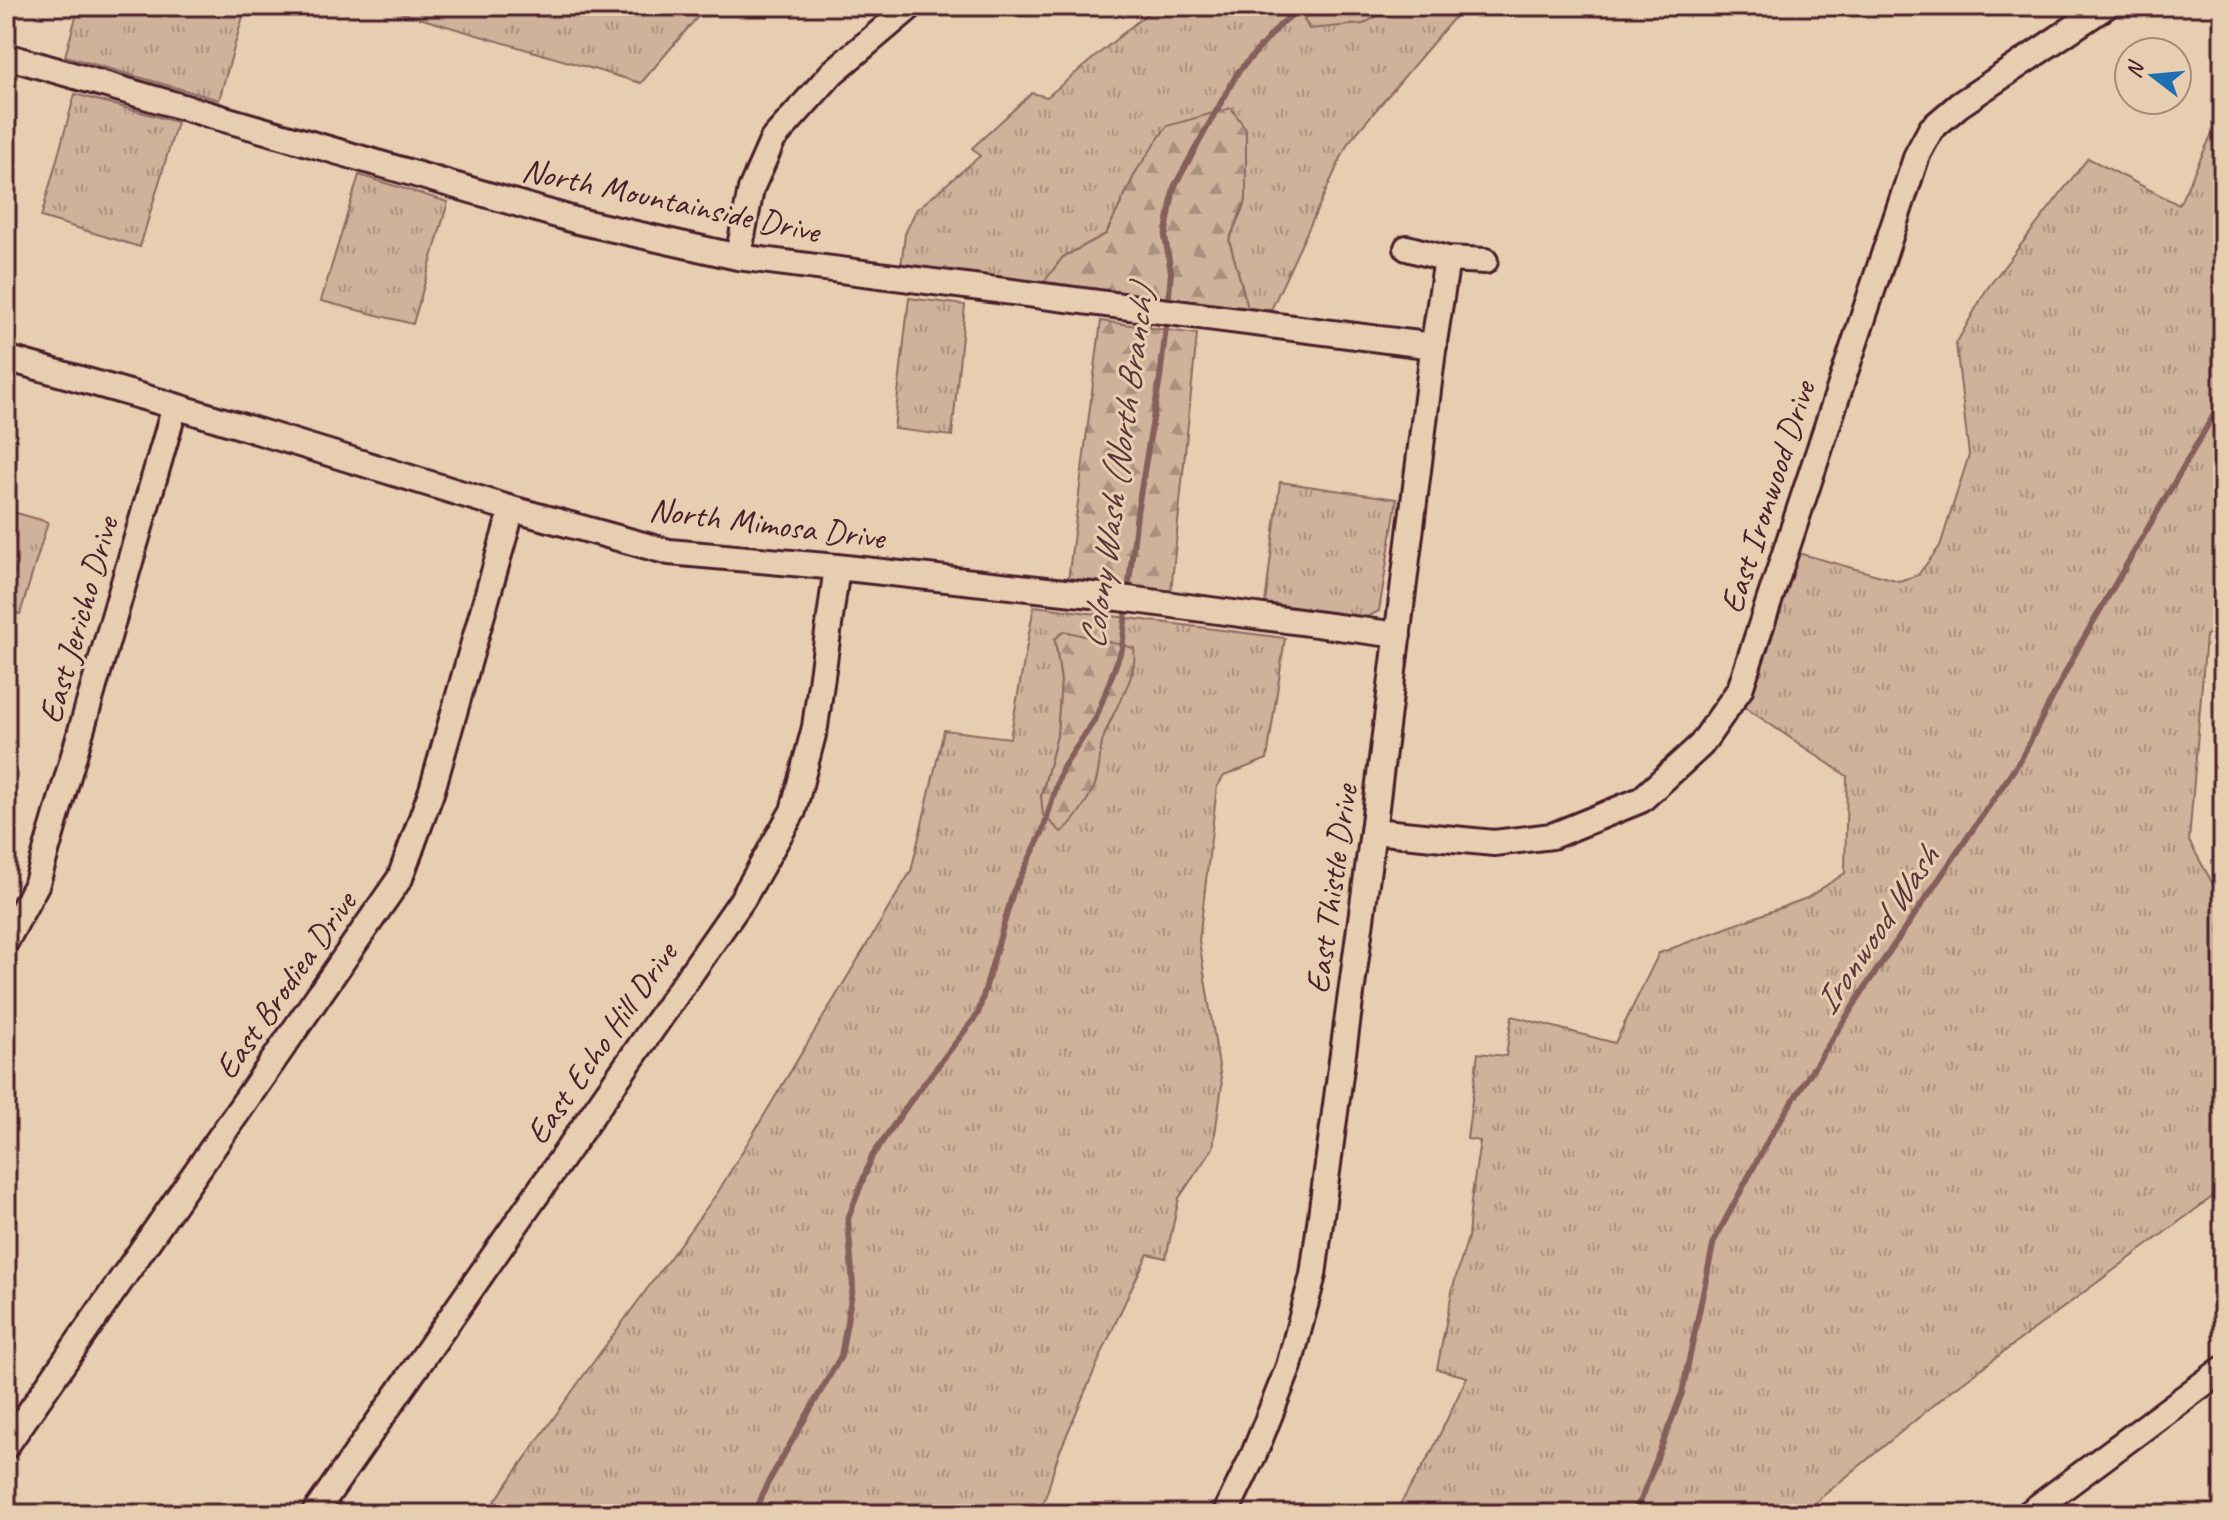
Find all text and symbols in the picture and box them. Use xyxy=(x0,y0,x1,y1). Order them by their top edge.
north arrow xyxy=(2113,36,2193,116)
text: N xyxy=(2119,57,2151,81)
street label: North Mountainside Drive xyxy=(518,147,825,253)
water label: Colony Wash (North Branch) xyxy=(1069,276,1166,652)
street label: East Ironwood Drive xyxy=(1709,374,1825,618)
street label: North Mimosa Drive xyxy=(647,487,889,559)
street label: East Jericho Drive xyxy=(28,510,128,728)
street label: East Thistle Drive xyxy=(1295,780,1367,996)
water label: Ironwood Wash xyxy=(1803,835,1951,1023)
street label: East Brodiea Drive xyxy=(205,881,367,1087)
street label: East Echo Hill Drive xyxy=(516,931,688,1152)

